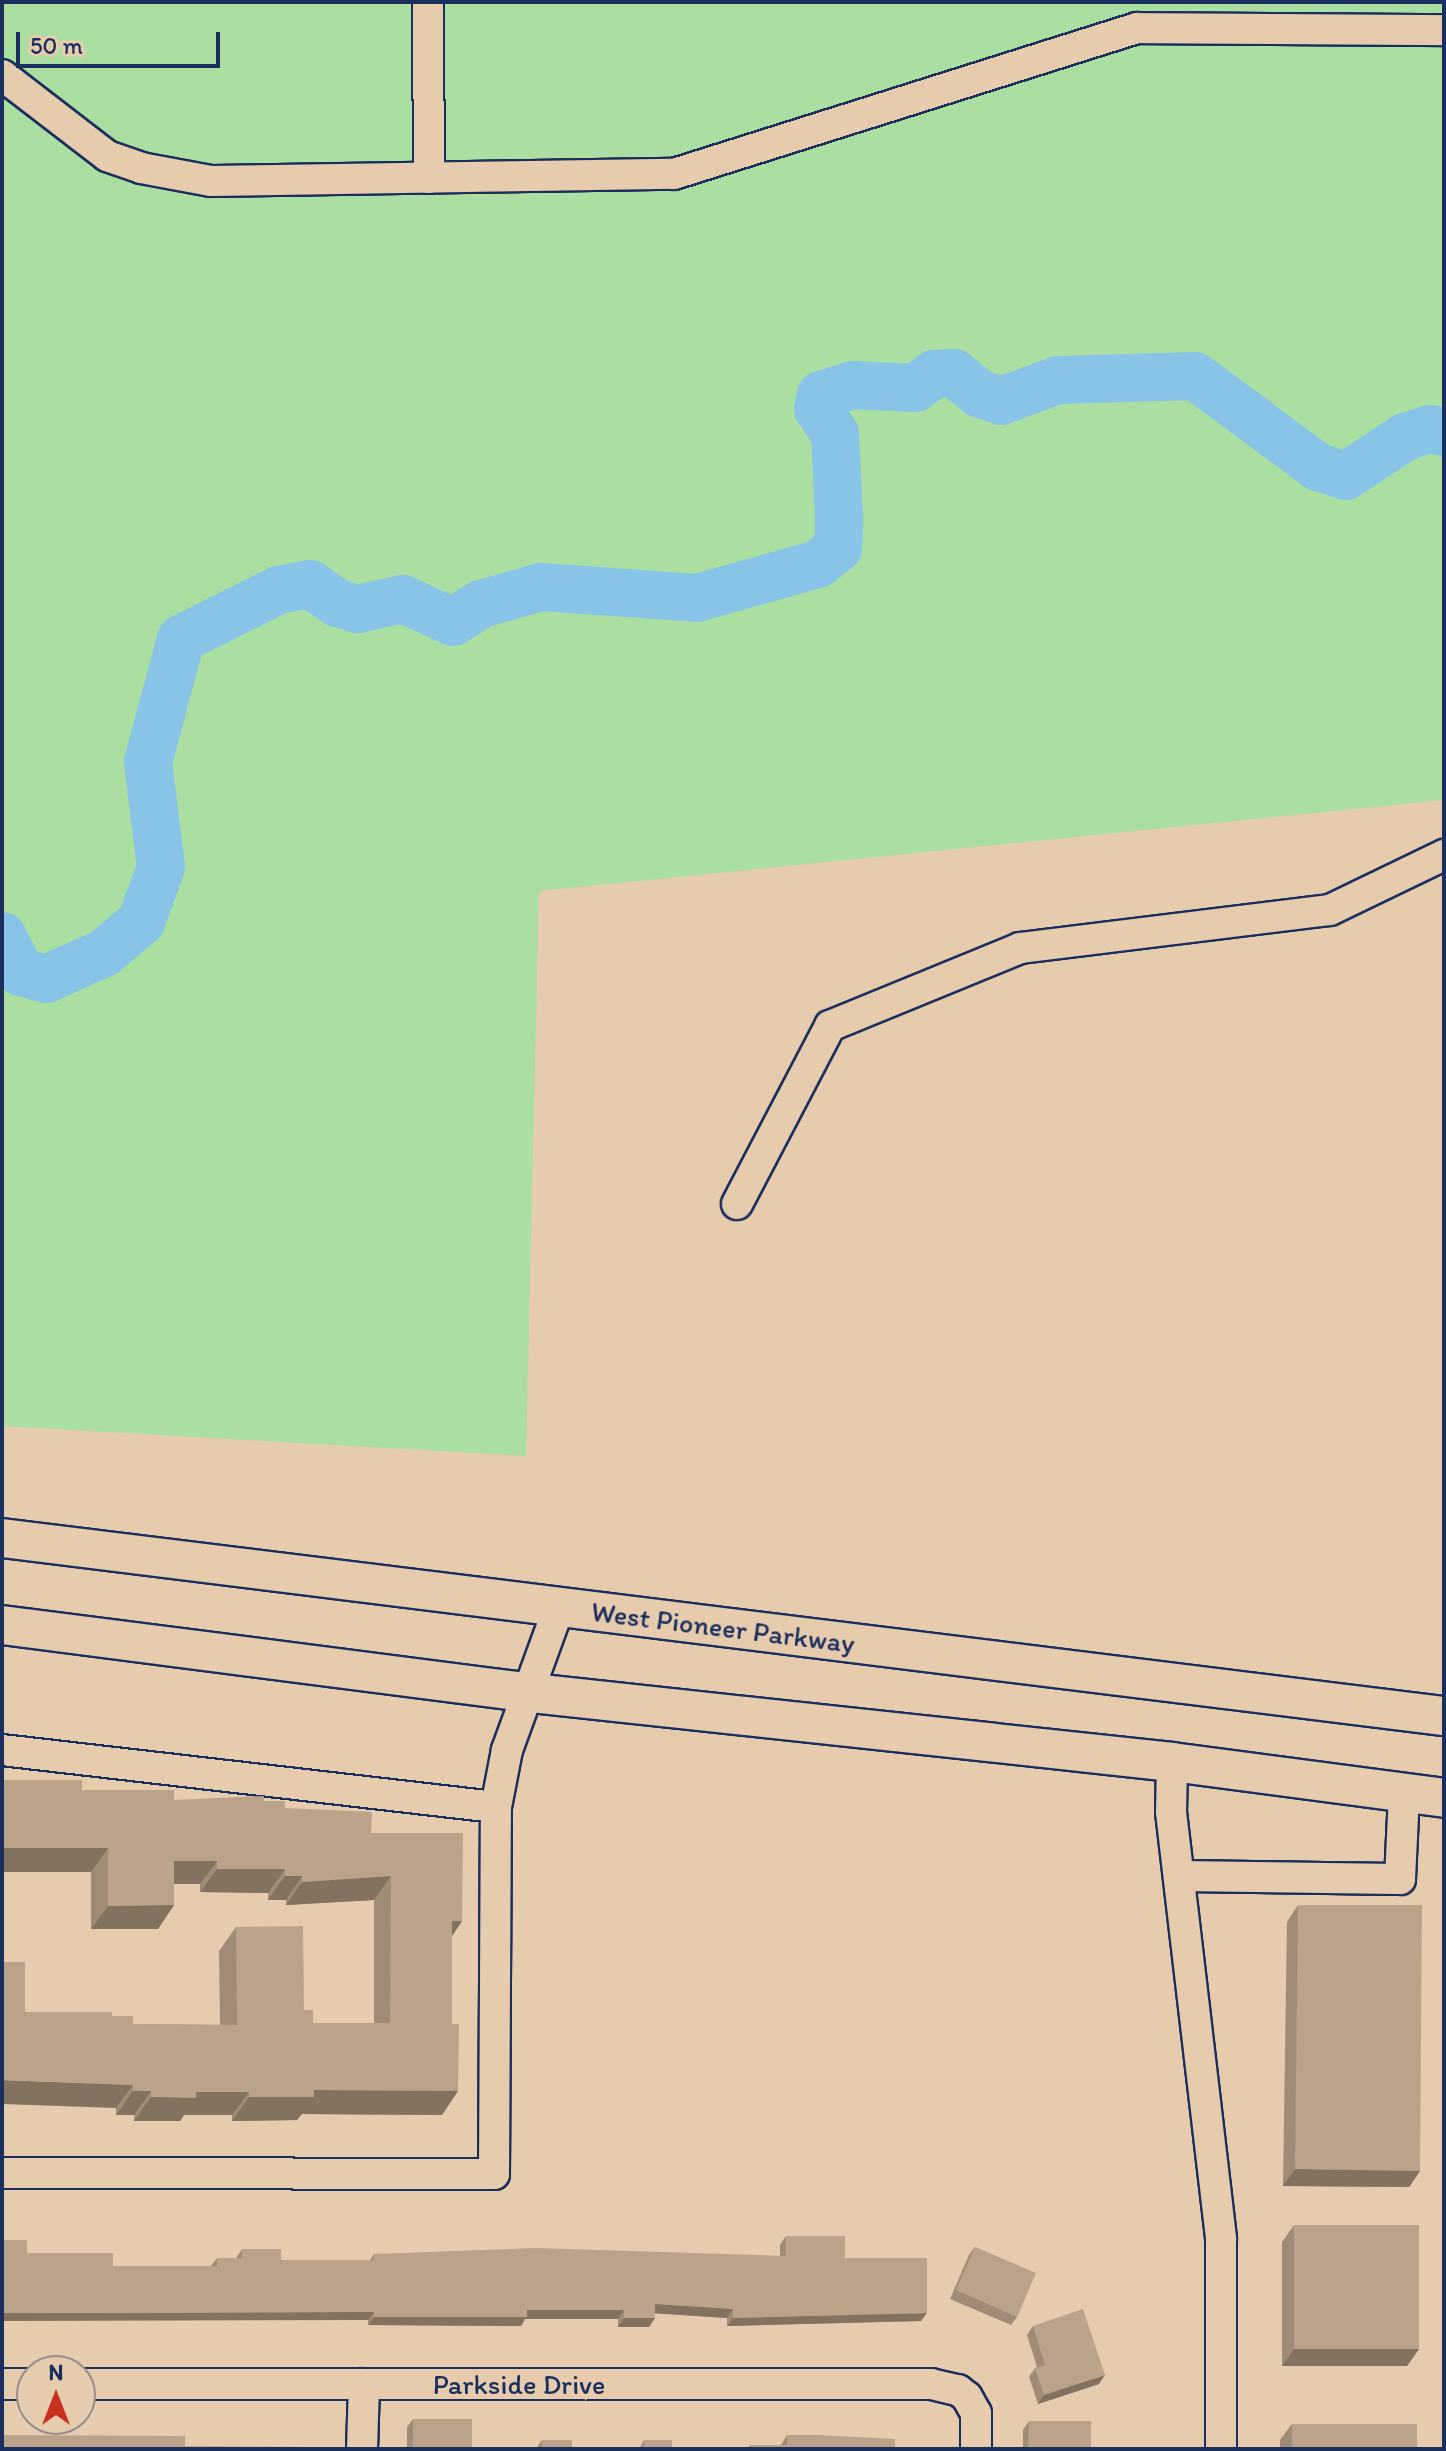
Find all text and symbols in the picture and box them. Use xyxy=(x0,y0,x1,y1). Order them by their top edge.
scale bar xyxy=(20,16,224,66)
text: 50 m xyxy=(30,31,83,60)
street label: West Pioneer Parkway xyxy=(590,1594,856,1660)
north arrow xyxy=(16,2355,96,2435)
text: N xyxy=(49,2359,63,2386)
street label: Parkside Drive xyxy=(432,2367,606,2401)

